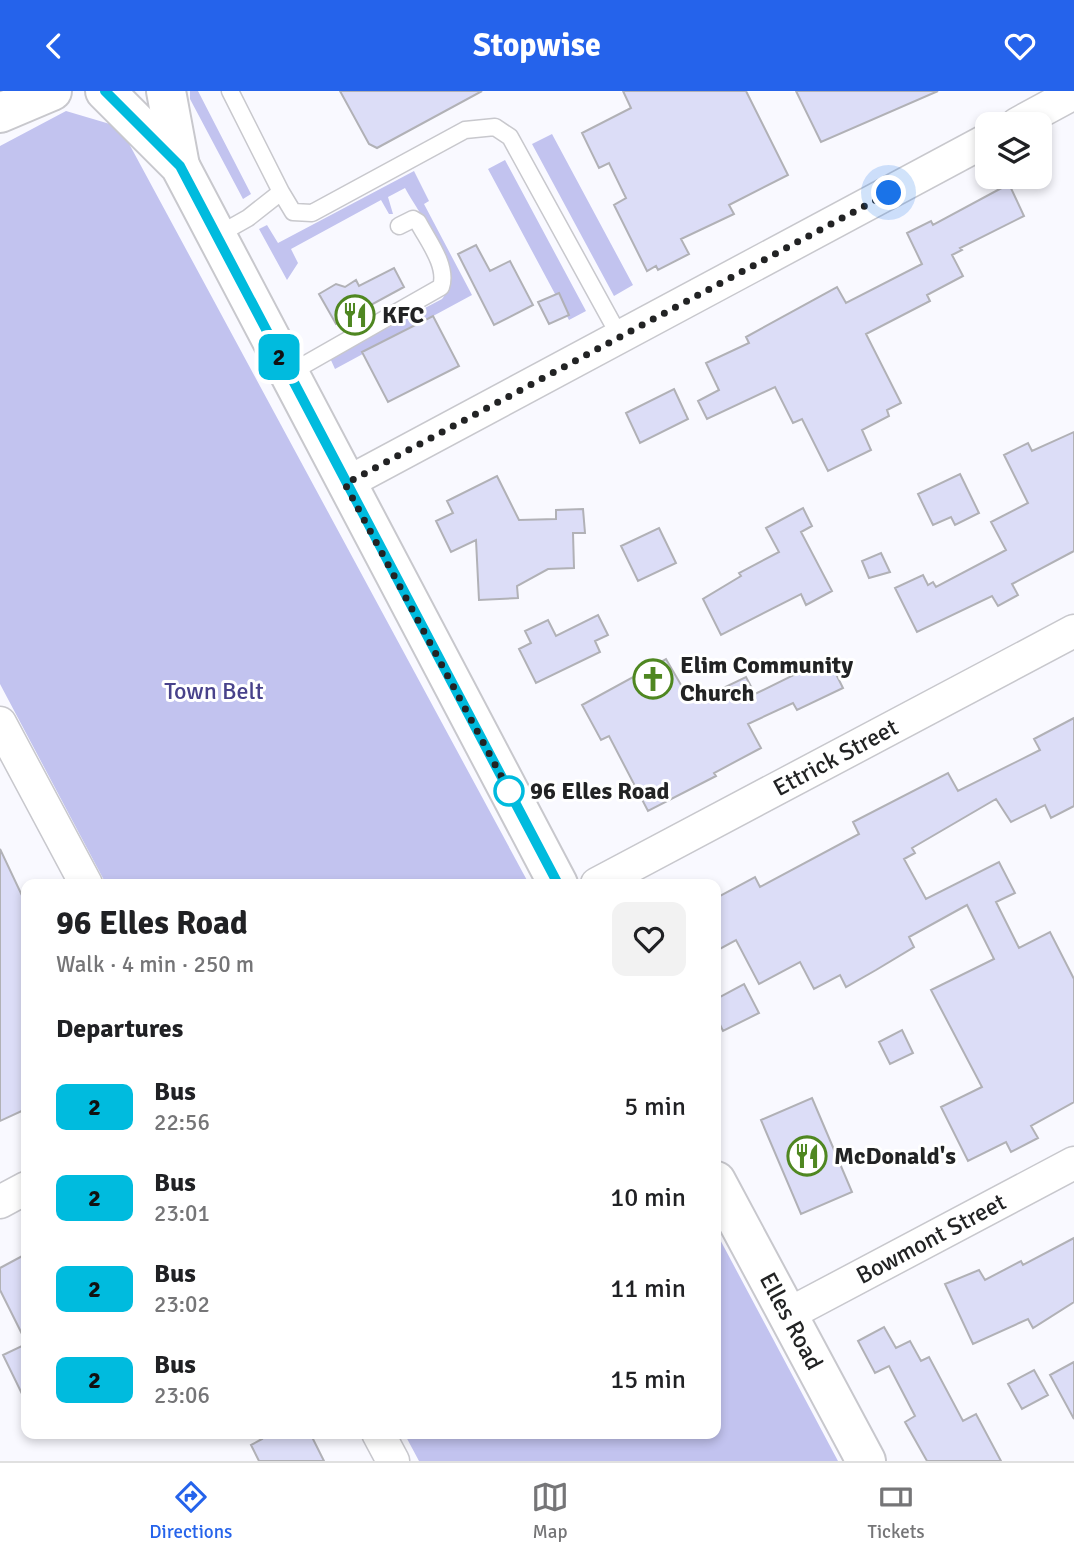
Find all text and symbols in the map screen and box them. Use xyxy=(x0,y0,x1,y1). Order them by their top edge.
text: Stopwise xyxy=(473,26,601,65)
icon: back xyxy=(35,27,73,65)
icon: heart xyxy=(1001,27,1039,65)
map controls xyxy=(975,112,1052,189)
button: layers xyxy=(975,112,1052,189)
your location xyxy=(871,175,906,210)
restaurant icon: KFC xyxy=(334,294,376,336)
place label: KFC xyxy=(382,300,425,330)
line badge: 2 xyxy=(256,334,302,380)
text: 2 xyxy=(273,342,285,372)
place label: Elim Community Church xyxy=(680,650,853,708)
church icon: Elim Community Church xyxy=(632,658,674,700)
park label: Town Belt xyxy=(164,676,264,706)
street label: Ettrick Street xyxy=(768,712,903,803)
marker: 96 Elles Road xyxy=(494,776,524,806)
place label: 96 Elles Road xyxy=(530,776,669,806)
button: heart xyxy=(612,902,686,976)
text: 96 Elles Road xyxy=(56,903,248,944)
text: Walk · 4 min · 250 m xyxy=(56,950,254,979)
text: Departures xyxy=(56,1013,183,1045)
text: Bus xyxy=(154,1076,196,1108)
text: 5 min xyxy=(624,1091,686,1123)
text: 2 xyxy=(88,1092,101,1122)
text: 22:56 xyxy=(154,1108,210,1137)
restaurant icon: McDonald's xyxy=(786,1135,828,1177)
place label: McDonald's xyxy=(834,1141,956,1171)
text: Bus xyxy=(154,1167,196,1199)
text: 10 min xyxy=(610,1182,686,1214)
text: 2 xyxy=(88,1183,101,1213)
street label: Bowmont Street xyxy=(851,1187,1011,1291)
text: 23:01 xyxy=(154,1199,210,1228)
text: Bus xyxy=(154,1258,196,1290)
street label: Elles Road xyxy=(753,1267,829,1375)
text: 11 min xyxy=(610,1273,686,1305)
text: 2 xyxy=(88,1274,101,1304)
text: 23:02 xyxy=(154,1290,210,1319)
text: Bus xyxy=(154,1349,196,1381)
text: 15 min xyxy=(610,1364,686,1396)
text: 2 xyxy=(88,1365,101,1395)
text: 23:06 xyxy=(154,1381,210,1410)
tab: Directions xyxy=(149,1478,232,1544)
tab: Map xyxy=(531,1478,569,1544)
tab: Tickets xyxy=(868,1478,925,1544)

